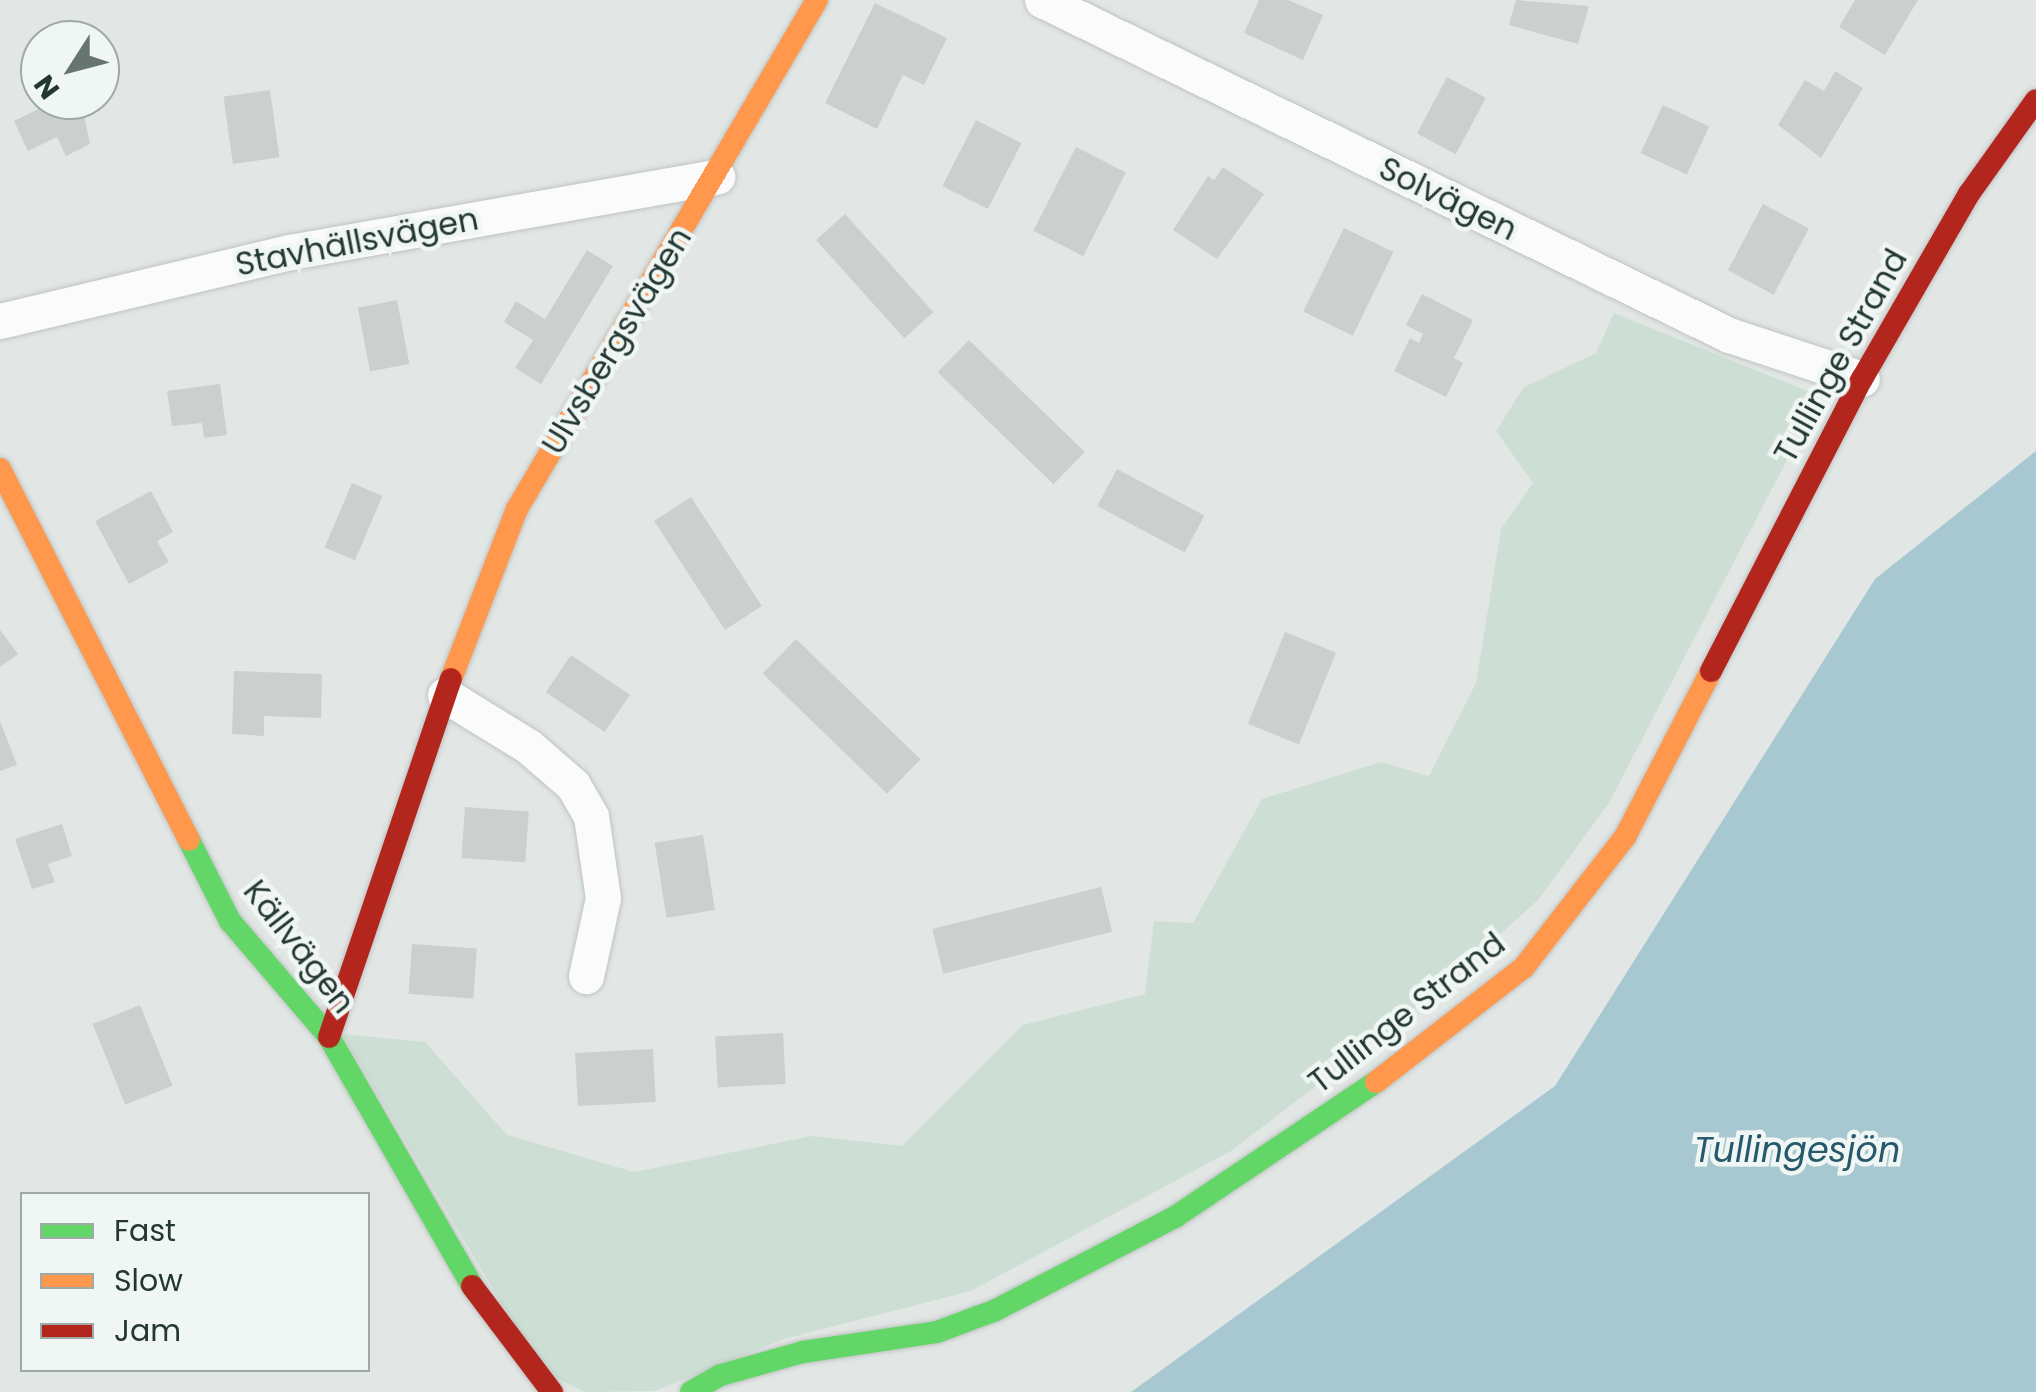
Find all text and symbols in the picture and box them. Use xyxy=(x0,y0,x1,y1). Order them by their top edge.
north arrow xyxy=(20,20,120,120)
text: N xyxy=(25,67,69,107)
street label: Solvägen xyxy=(1373,149,1523,249)
street label: Stavhällsvägen xyxy=(233,200,481,284)
street label: Ulvsbergsvägen xyxy=(534,221,700,461)
street label: Tullinge Strand xyxy=(1767,243,1915,469)
street label: Källvägen xyxy=(235,873,363,1021)
street label: Tullinge Strand xyxy=(1301,925,1513,1101)
water label: Tullingesjön xyxy=(1694,1129,1900,1171)
legend xyxy=(20,1192,370,1372)
text: Fast xyxy=(114,1209,176,1252)
text: Slow xyxy=(114,1259,183,1302)
text: Jam xyxy=(114,1309,181,1352)

